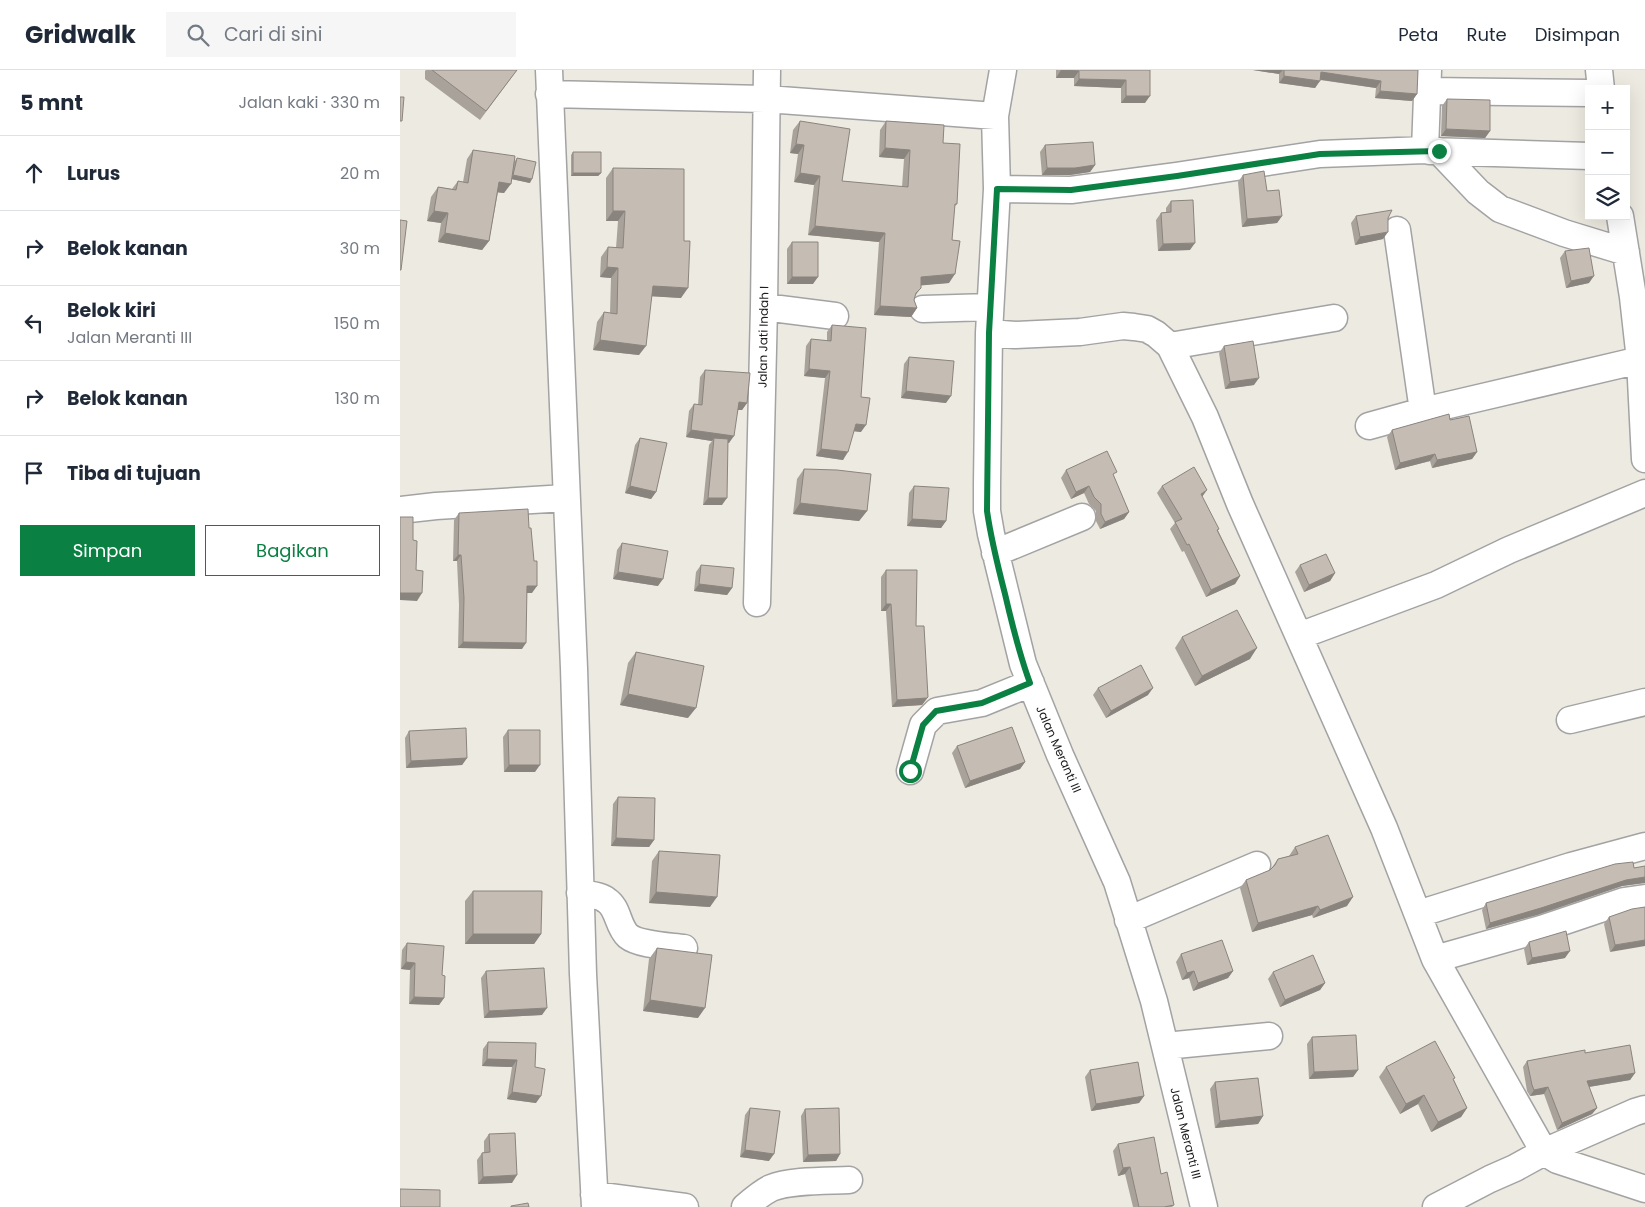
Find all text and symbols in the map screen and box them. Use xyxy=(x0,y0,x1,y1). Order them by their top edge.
search box xyxy=(166,12,516,57)
text: Gridwalk xyxy=(25,18,136,51)
icon: search xyxy=(184,21,212,49)
text: Cari di sini xyxy=(224,21,322,48)
text: Peta xyxy=(1398,22,1438,47)
text: Rute xyxy=(1466,22,1507,47)
text: Disimpan xyxy=(1535,22,1620,47)
map controls xyxy=(1585,85,1630,220)
button: + xyxy=(1585,85,1630,130)
text: 5 mnt xyxy=(20,88,83,117)
text: Jalan kaki · 330 m xyxy=(239,91,380,114)
button: − xyxy=(1585,130,1630,175)
route end xyxy=(1428,140,1451,163)
icon: ahead xyxy=(20,159,48,187)
text: Lurus xyxy=(67,160,120,187)
text: 20 m xyxy=(340,162,380,185)
button: layers xyxy=(1585,175,1630,220)
icon: right xyxy=(20,234,48,262)
text: Belok kanan xyxy=(67,235,188,262)
text: 30 m xyxy=(340,237,380,260)
street label: Jalan Jati Indah I xyxy=(754,286,772,388)
text: Belok kiri xyxy=(67,297,156,324)
icon: left xyxy=(20,309,48,337)
text: 150 m xyxy=(334,312,380,335)
text: Jalan Meranti III xyxy=(67,326,192,349)
icon: right xyxy=(20,384,48,412)
text: Belok kanan xyxy=(67,385,188,412)
text: 130 m xyxy=(335,387,380,410)
icon: arrive xyxy=(20,459,48,487)
text: Tiba di tujuan xyxy=(67,460,201,487)
button: Simpan xyxy=(20,525,195,576)
button: Bagikan xyxy=(205,525,380,576)
street label: Jalan Meranti III xyxy=(1032,703,1086,795)
route start xyxy=(899,760,922,783)
street label: Jalan Meranti III xyxy=(1166,1085,1206,1181)

